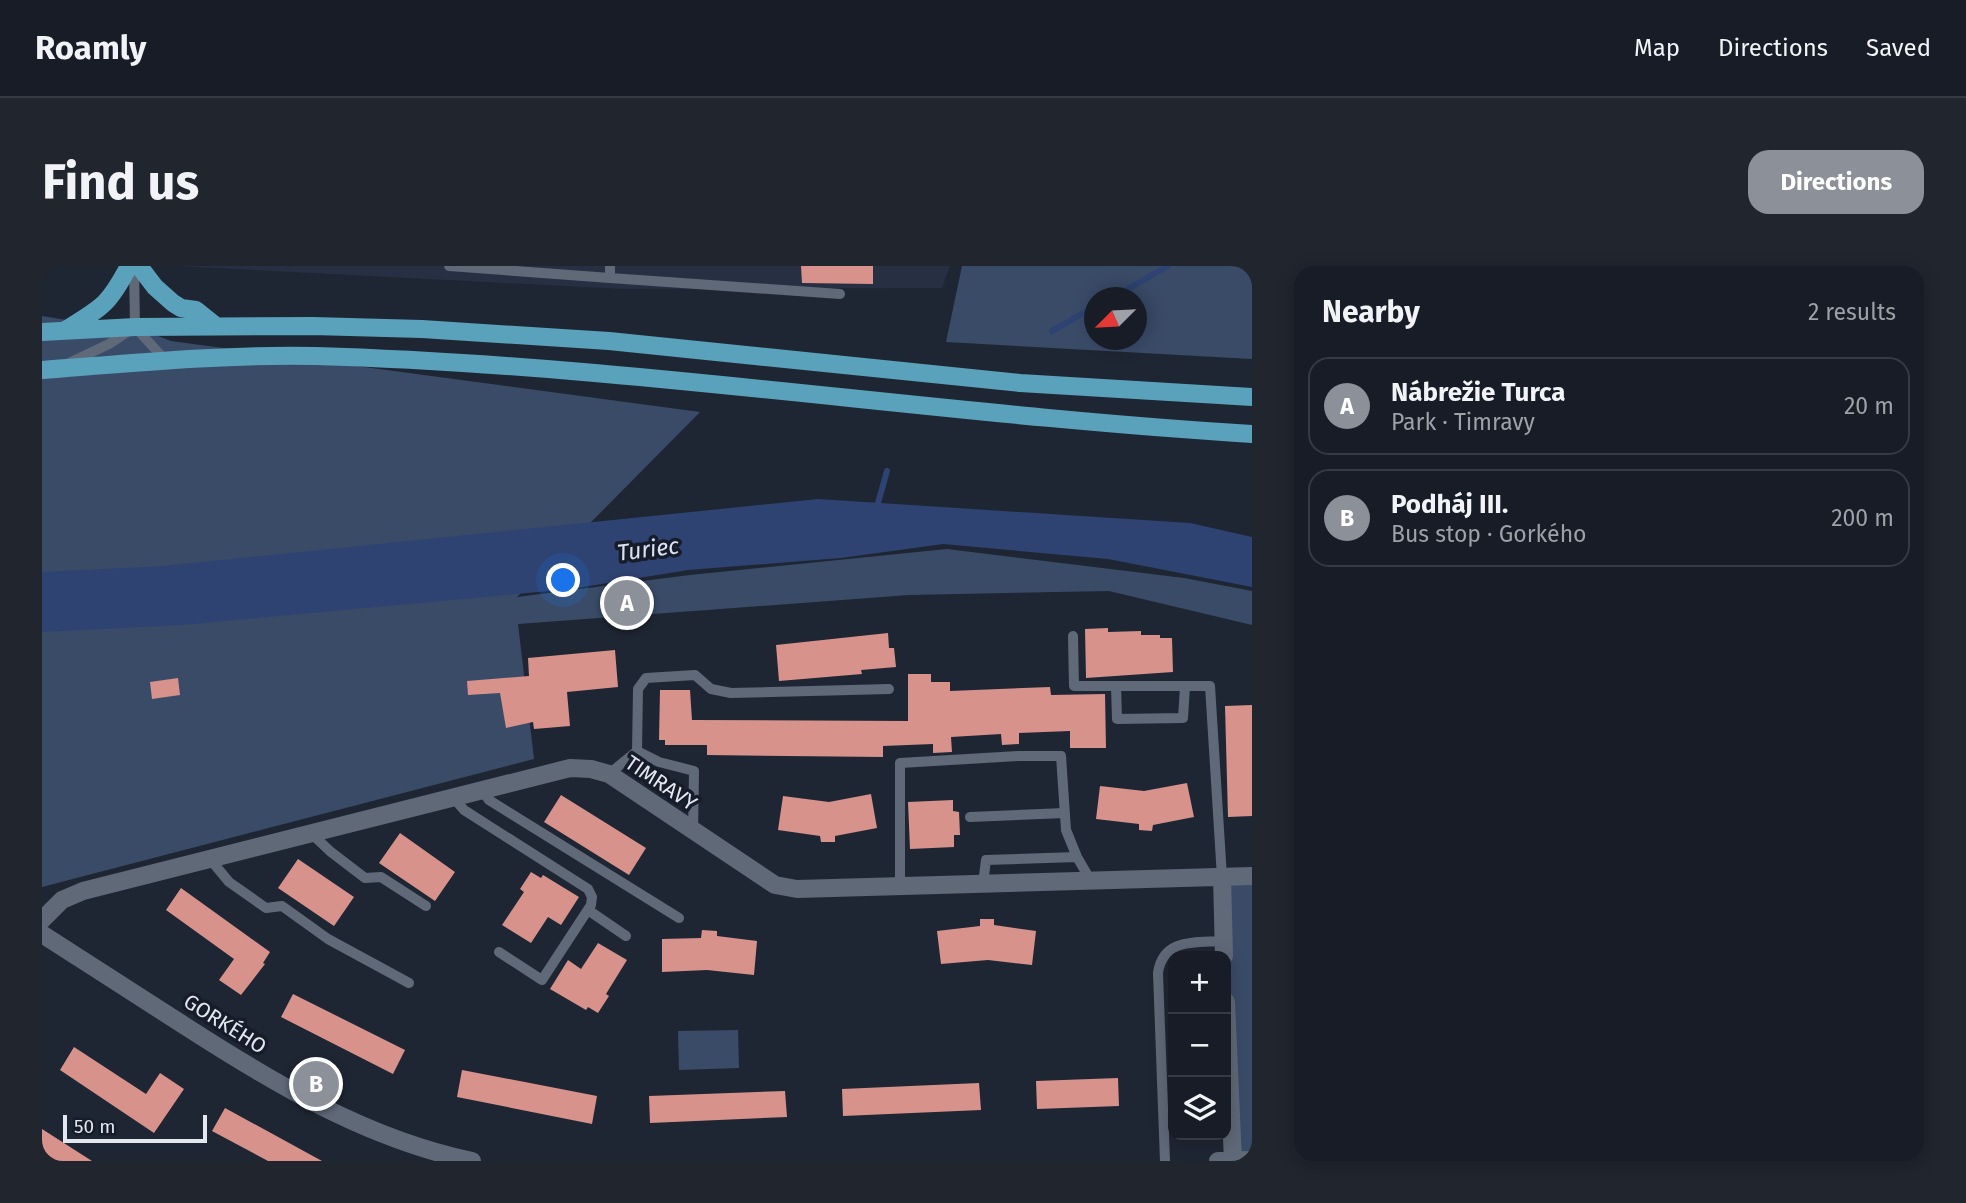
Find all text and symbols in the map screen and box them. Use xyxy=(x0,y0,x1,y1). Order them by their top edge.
text: Roamly xyxy=(35,28,146,68)
text: Map xyxy=(1634,34,1680,62)
text: Directions xyxy=(1718,34,1828,62)
text: Saved xyxy=(1866,34,1931,62)
button: Directions xyxy=(1748,150,1924,214)
text: Find us xyxy=(42,153,199,212)
north arrow xyxy=(1084,287,1147,350)
text: Nearby xyxy=(1322,294,1420,330)
text: 2 results xyxy=(1808,298,1896,326)
text: Nábrežie Turca xyxy=(1391,377,1566,408)
text: A xyxy=(1340,392,1354,420)
text: 20 m xyxy=(1844,392,1894,420)
text: Park · Timravy xyxy=(1391,408,1535,436)
text: Podháj III. xyxy=(1391,489,1508,520)
text: B xyxy=(1340,504,1354,532)
text: 200 m xyxy=(1831,504,1894,532)
text: Bus stop · Gorkého xyxy=(1391,520,1587,548)
water label: Turiec xyxy=(616,531,681,567)
your location xyxy=(546,563,580,597)
pin: A xyxy=(604,577,650,629)
street label: TIMRAVY xyxy=(620,750,702,817)
map controls xyxy=(1168,951,1231,1140)
button: + xyxy=(1168,951,1231,1014)
street label: GORKÉHO xyxy=(179,988,271,1060)
button: − xyxy=(1168,1014,1231,1077)
pin: B xyxy=(293,1058,339,1110)
button: layers xyxy=(1168,1077,1231,1140)
scale bar xyxy=(63,1112,206,1144)
text: 50 m xyxy=(74,1115,115,1138)

